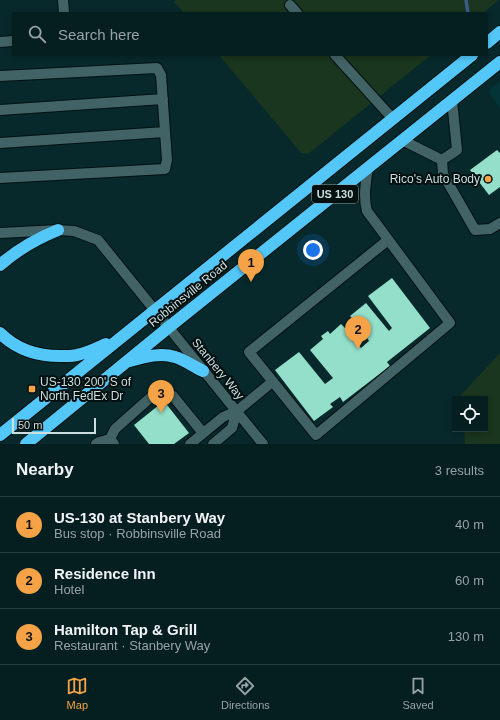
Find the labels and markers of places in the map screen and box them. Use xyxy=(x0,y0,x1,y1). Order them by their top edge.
place label: Rico's Auto Body xyxy=(390,172,480,186)
marker: Rico's Auto Body xyxy=(483,174,493,184)
pin: 1 xyxy=(238,249,264,282)
pin: 2 xyxy=(345,316,371,349)
place label: US-130 200' S of North FedEx Dr xyxy=(40,375,132,403)
pin: 3 xyxy=(148,380,174,413)
marker: US-130 200' S of North FedEx Dr xyxy=(27,384,37,394)

